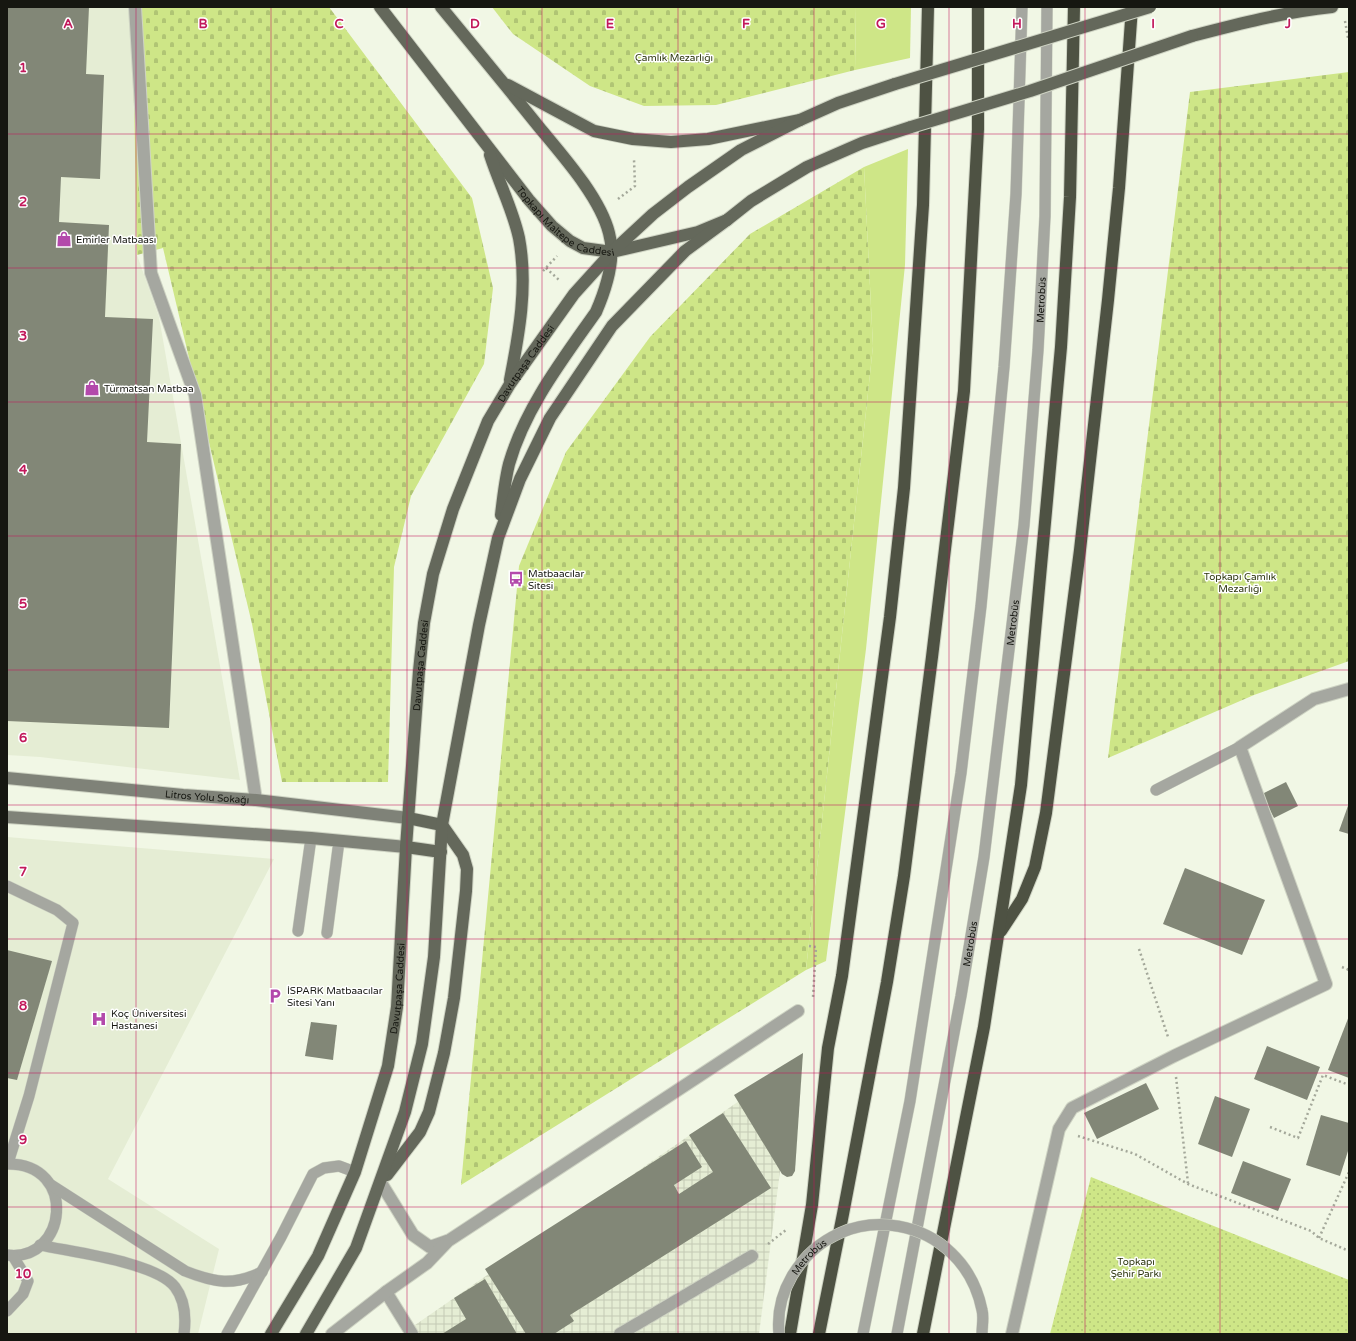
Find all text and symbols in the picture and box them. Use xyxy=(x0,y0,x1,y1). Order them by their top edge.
text: A xyxy=(63,16,73,32)
text: B xyxy=(198,16,208,32)
text: C xyxy=(334,16,344,32)
text: D xyxy=(470,16,480,32)
text: E xyxy=(606,16,614,32)
text: F xyxy=(742,16,750,32)
text: G xyxy=(876,16,886,32)
text: H xyxy=(1012,16,1022,32)
text: I xyxy=(1151,16,1155,32)
text: J xyxy=(1284,16,1291,32)
park label: Çamlık Mezarlığı xyxy=(635,52,713,64)
text: 1 xyxy=(19,60,27,76)
street label: Topkapı Maltepe Caddesi xyxy=(514,184,616,259)
text: 2 xyxy=(19,194,27,210)
shop icon: Emirler Matbaası xyxy=(55,230,73,248)
place label: Emirler Matbaası xyxy=(76,234,156,246)
street label: Metrobüs xyxy=(1034,276,1049,323)
street label: Davutpaşa Caddesi xyxy=(496,323,557,405)
text: 3 xyxy=(19,328,27,344)
shop icon: Türmatsan Matbaa xyxy=(83,379,101,397)
place label: Türmatsan Matbaa xyxy=(104,383,194,395)
text: 4 xyxy=(19,462,28,478)
place label: Matbaacılar Sitesi xyxy=(528,568,584,592)
bus stop icon: Matbaacılar Sitesi xyxy=(507,570,525,588)
park label: Topkapı Çamlık Mezarlığı xyxy=(1204,571,1277,595)
text: 5 xyxy=(19,596,27,612)
street label: Metrobüs xyxy=(1005,599,1022,646)
street label: Davutpaşa Caddesi xyxy=(411,619,431,711)
text: 6 xyxy=(19,730,27,746)
street label: Litros Yolu Sokağı xyxy=(164,788,250,807)
text: 7 xyxy=(19,864,27,880)
street label: Metrobüs xyxy=(961,920,980,968)
street label: Davutpaşa Caddesi xyxy=(388,943,408,1035)
place label: İSPARK Matbaacılar Sitesi Yanı xyxy=(287,985,383,1009)
parking icon: İSPARK Matbaacılar Sitesi Yanı xyxy=(266,987,284,1005)
text: 8 xyxy=(19,998,27,1014)
place label: Koç Üniversitesi Hastanesi xyxy=(111,1008,186,1032)
hospital icon: Koç Üniversitesi Hastanesi xyxy=(90,1010,108,1028)
text: 9 xyxy=(19,1132,27,1148)
street label: Metrobüs xyxy=(789,1237,829,1278)
park label: Topkapı Şehir Parkı xyxy=(1111,1256,1161,1280)
text: 10 xyxy=(15,1266,31,1282)

